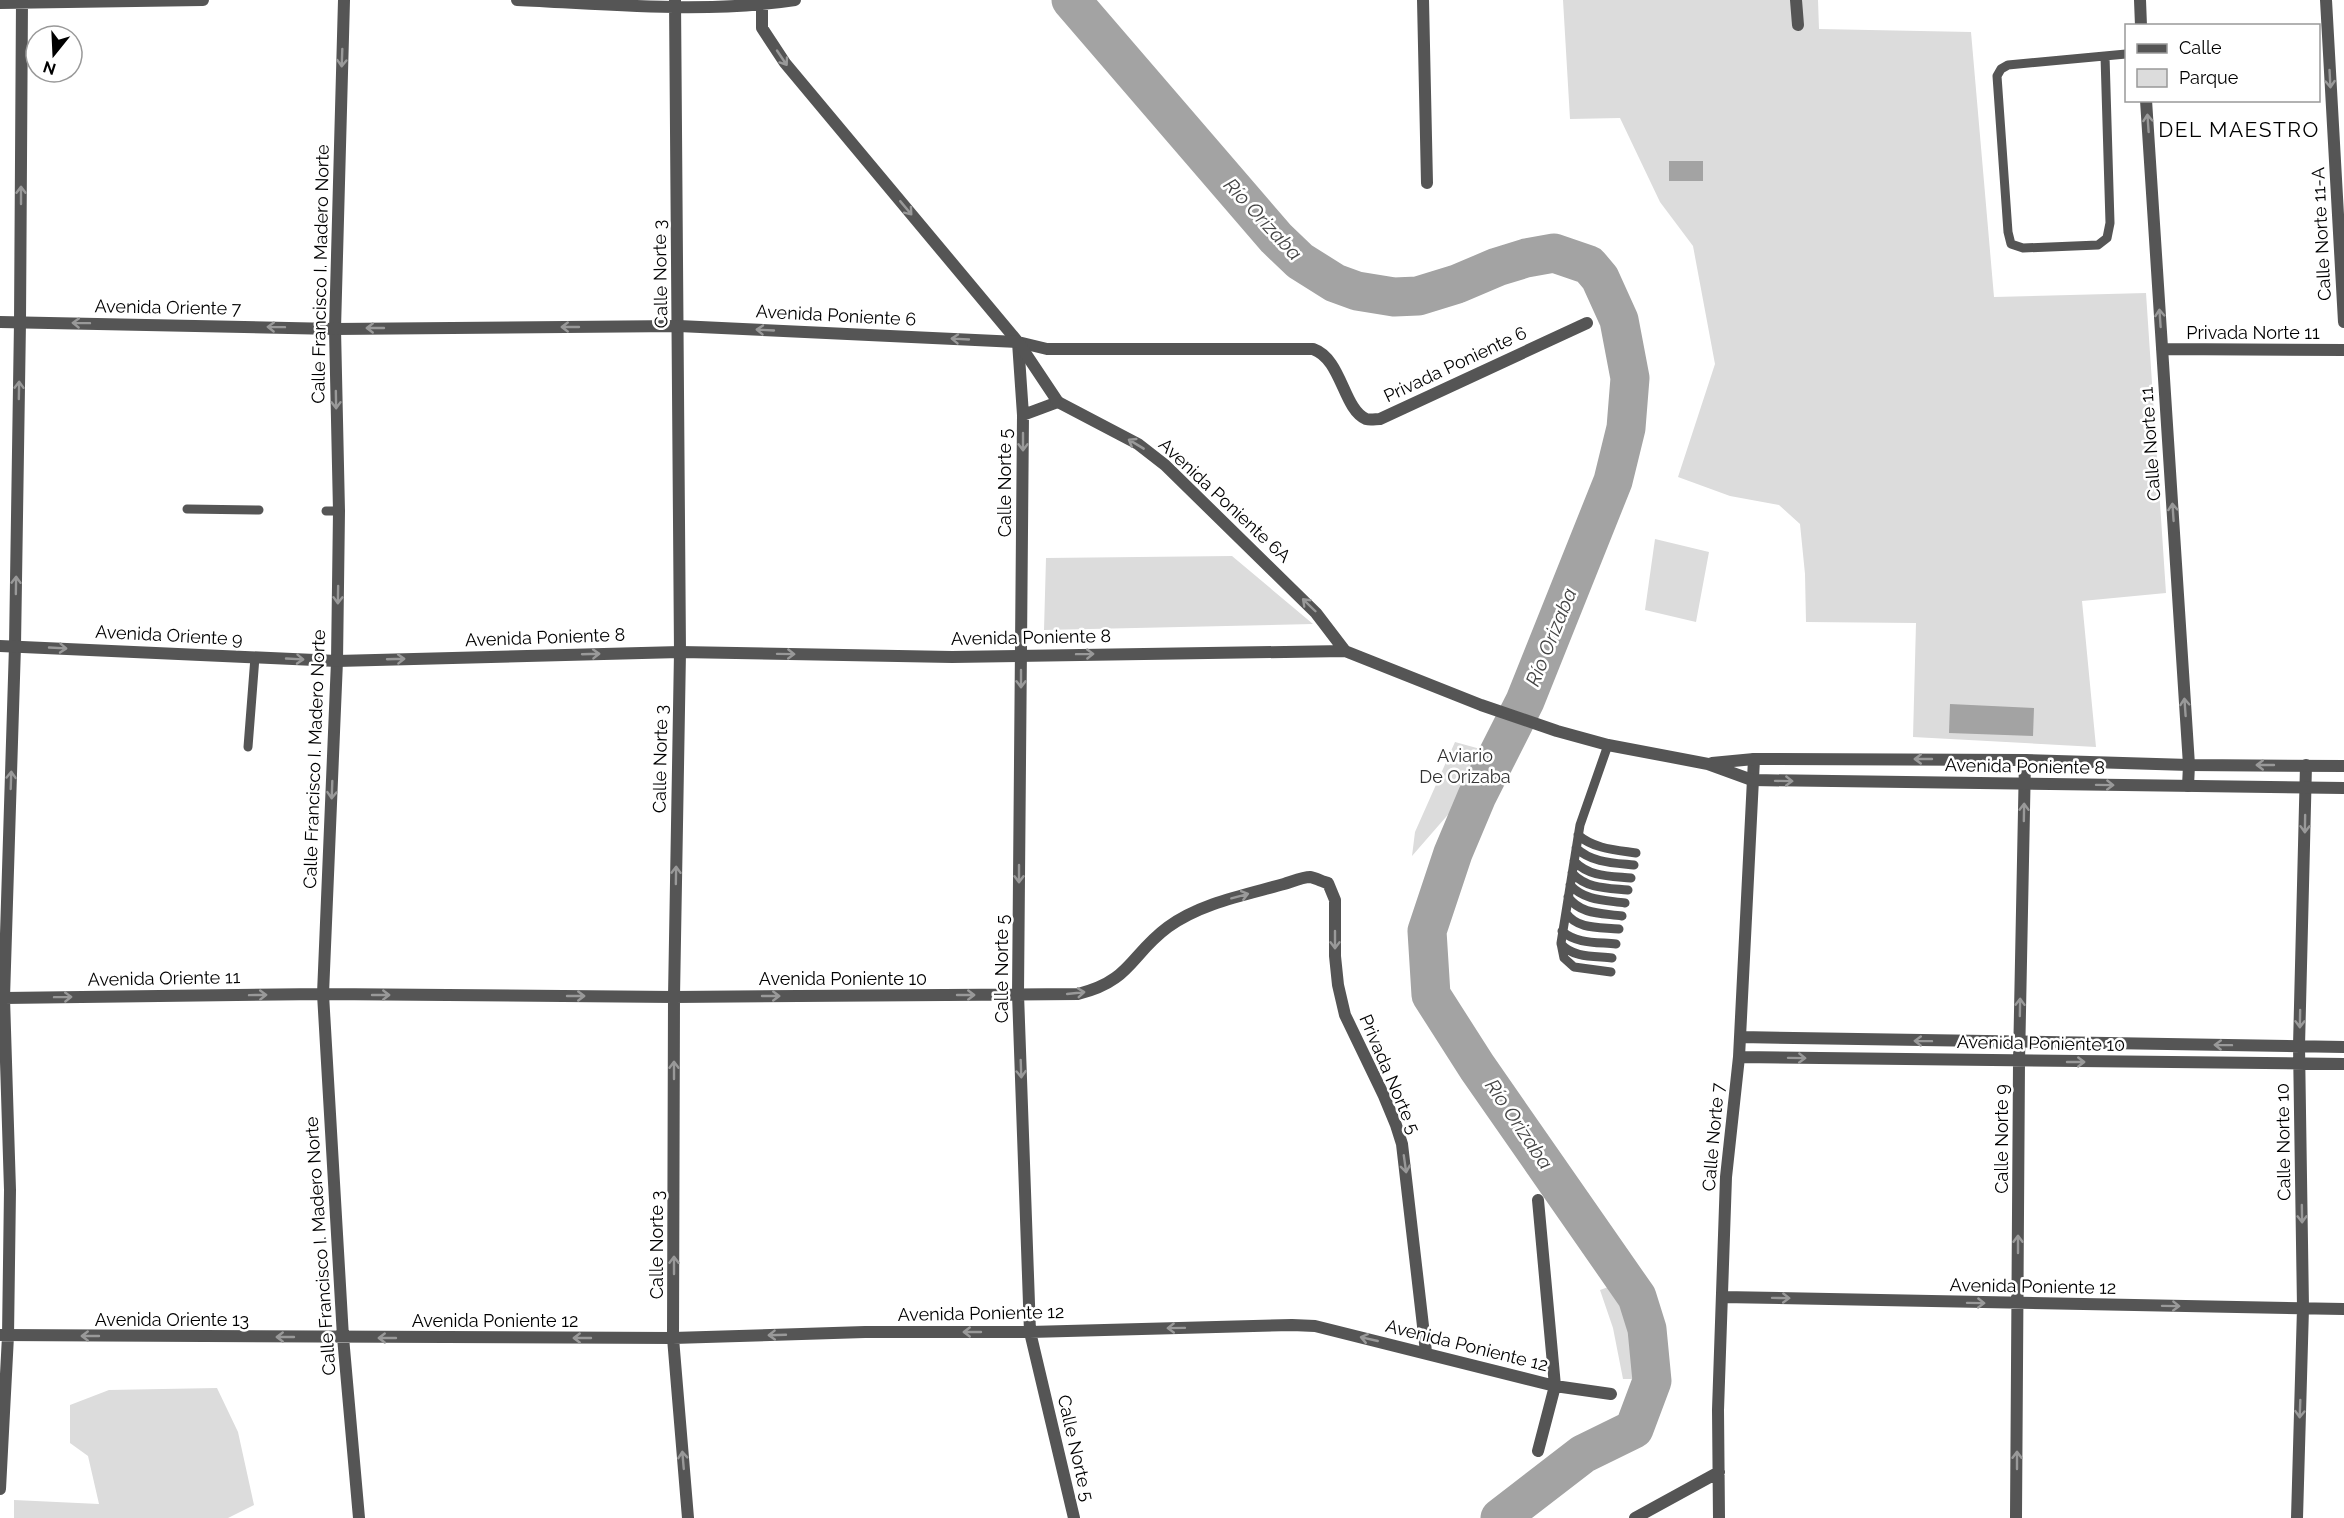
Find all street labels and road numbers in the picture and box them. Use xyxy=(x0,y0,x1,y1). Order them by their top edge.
street label: Calle Francisco I. Madero Norte xyxy=(307,144,333,404)
street label: Calle Norte 11-A xyxy=(2307,167,2335,301)
street label: Calle Norte 3 xyxy=(649,220,671,328)
street label: Avenida Oriente 7 xyxy=(94,295,242,319)
street label: Avenida Poniente 6 xyxy=(755,300,917,330)
street label: Privada Poniente 6 xyxy=(1380,322,1530,406)
street label: Privada Norte 11 xyxy=(2186,322,2320,343)
street label: Calle Norte 11 xyxy=(2136,386,2164,502)
street label: Calle Norte 5 xyxy=(994,428,1015,537)
street label: Avenida Poniente 6A xyxy=(1155,434,1295,566)
street label: Avenida Oriente 9 xyxy=(95,621,243,649)
street label: Avenida Poniente 8 xyxy=(465,624,625,650)
street label: Avenida Poniente 8 xyxy=(951,625,1111,649)
street label: Calle Francisco I. Madero Norte xyxy=(299,629,329,889)
street label: Calle Norte 3 xyxy=(649,705,671,813)
street label: Avenida Poniente 8 xyxy=(1945,754,2105,778)
street label: Calle Norte 5 xyxy=(991,914,1012,1023)
street label: Avenida Oriente 11 xyxy=(88,966,241,990)
street label: Avenida Poniente 10 xyxy=(759,968,927,989)
street label: Privada Norte 5 xyxy=(1355,1011,1425,1137)
street label: Avenida Poniente 10 xyxy=(1957,1031,2125,1055)
street label: Calle Norte 7 xyxy=(1698,1082,1728,1192)
street label: Calle Norte 10 xyxy=(2271,1083,2295,1201)
street label: Calle Norte 9 xyxy=(1991,1084,2012,1194)
street label: Calle Francisco I. Madero Norte xyxy=(300,1115,340,1376)
street label: Calle Norte 3 xyxy=(646,1191,667,1299)
street label: Avenida Poniente 12 xyxy=(1950,1274,2116,1298)
street label: Avenida Poniente 12 xyxy=(898,1301,1064,1325)
street label: Avenida Oriente 13 xyxy=(95,1309,249,1330)
street label: Avenida Poniente 12 xyxy=(412,1310,578,1331)
street label: Avenida Poniente 12 xyxy=(1384,1315,1550,1375)
street label: Calle Norte 5 xyxy=(1054,1393,1099,1504)

